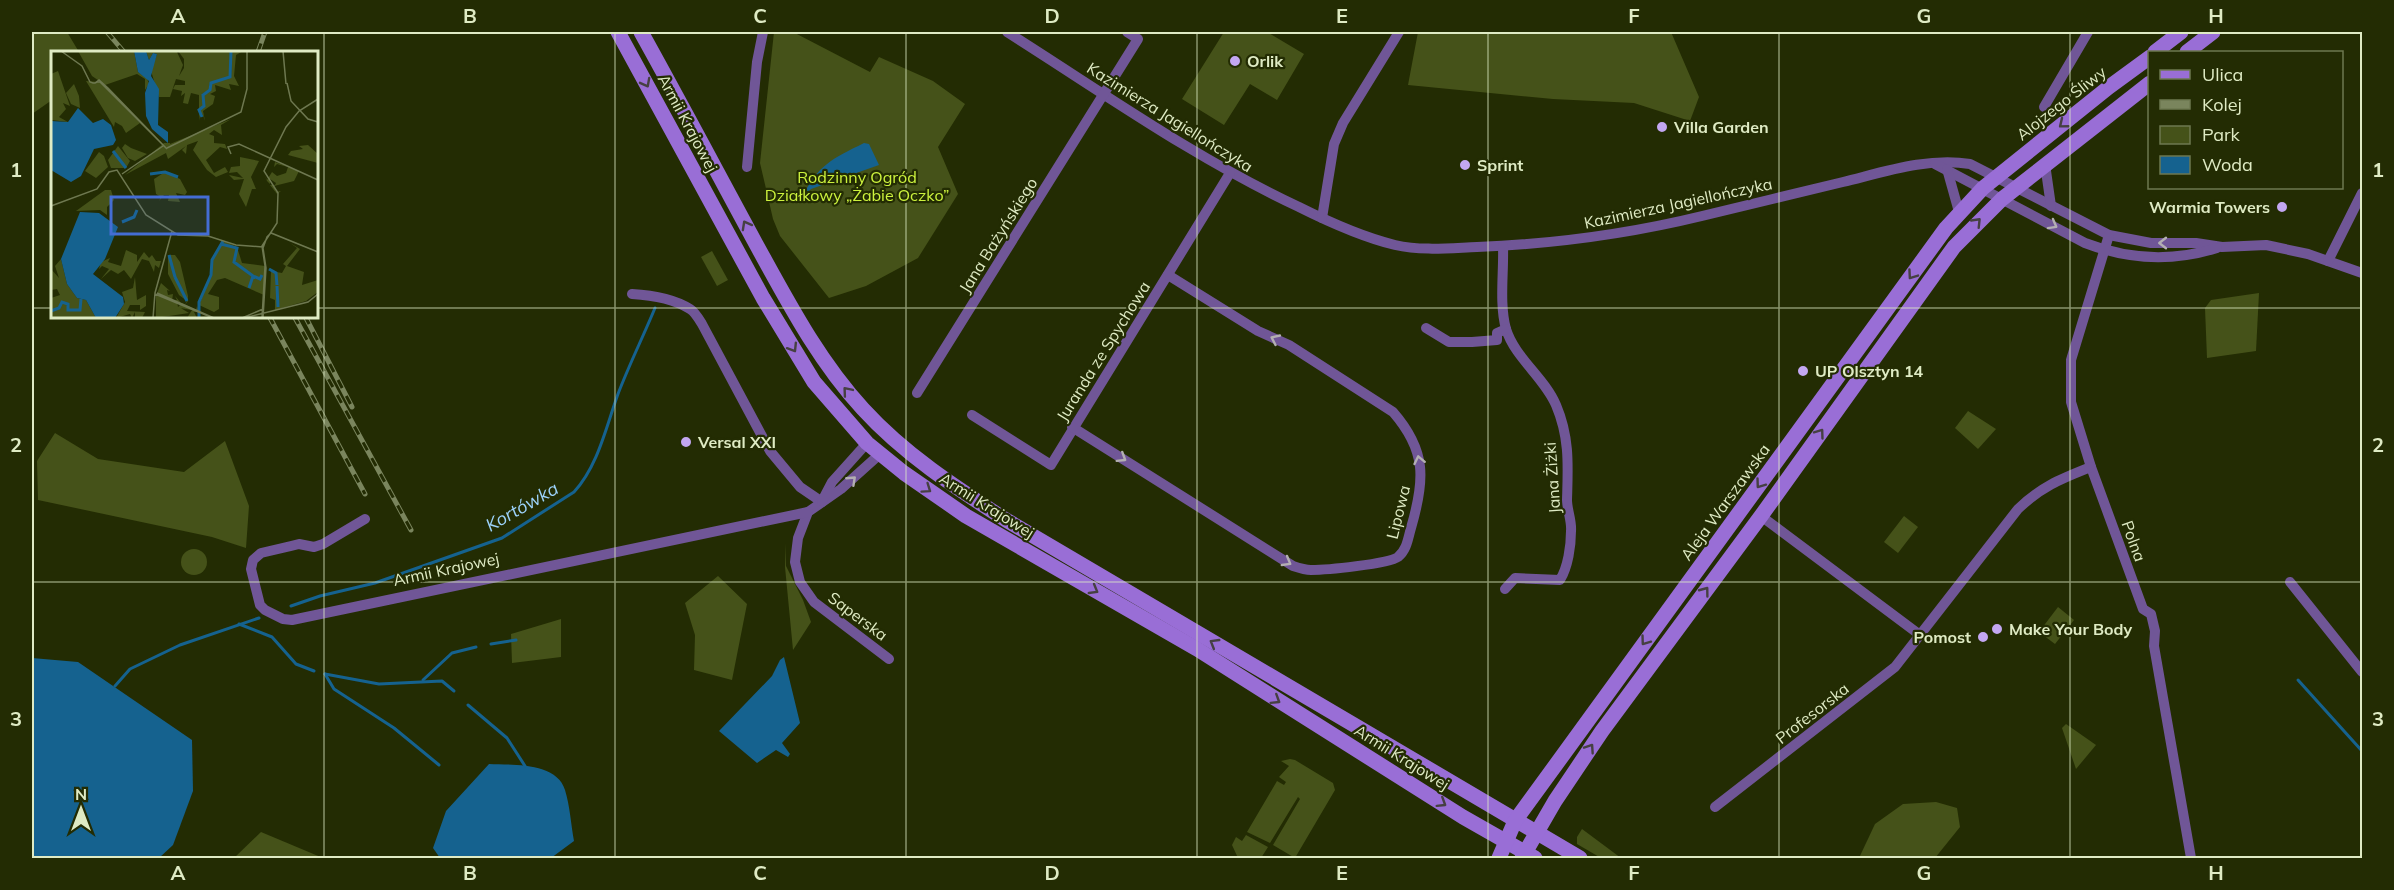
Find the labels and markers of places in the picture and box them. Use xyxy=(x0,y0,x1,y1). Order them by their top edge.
place label: Orlik xyxy=(1247,51,1284,71)
marker: Orlik xyxy=(1228,54,1242,68)
place label: Villa Garden xyxy=(1673,117,1769,137)
marker: Villa Garden xyxy=(1655,120,1669,134)
place label: Sprint xyxy=(1477,155,1523,175)
marker: Sprint xyxy=(1458,158,1472,172)
place label: Warmia Towers xyxy=(2149,197,2270,217)
marker: Warmia Towers xyxy=(2275,200,2289,214)
place label: UP Olsztyn 14 xyxy=(1815,361,1924,381)
marker: UP Olsztyn 14 xyxy=(1796,364,1810,378)
place label: Versal XXI xyxy=(697,432,776,452)
marker: Versal XXI xyxy=(679,435,693,449)
place label: Make Your Body xyxy=(2009,619,2133,639)
marker: Make Your Body xyxy=(1990,622,2004,636)
place label: Pomost xyxy=(1913,627,1971,647)
marker: Pomost xyxy=(1976,630,1990,644)

